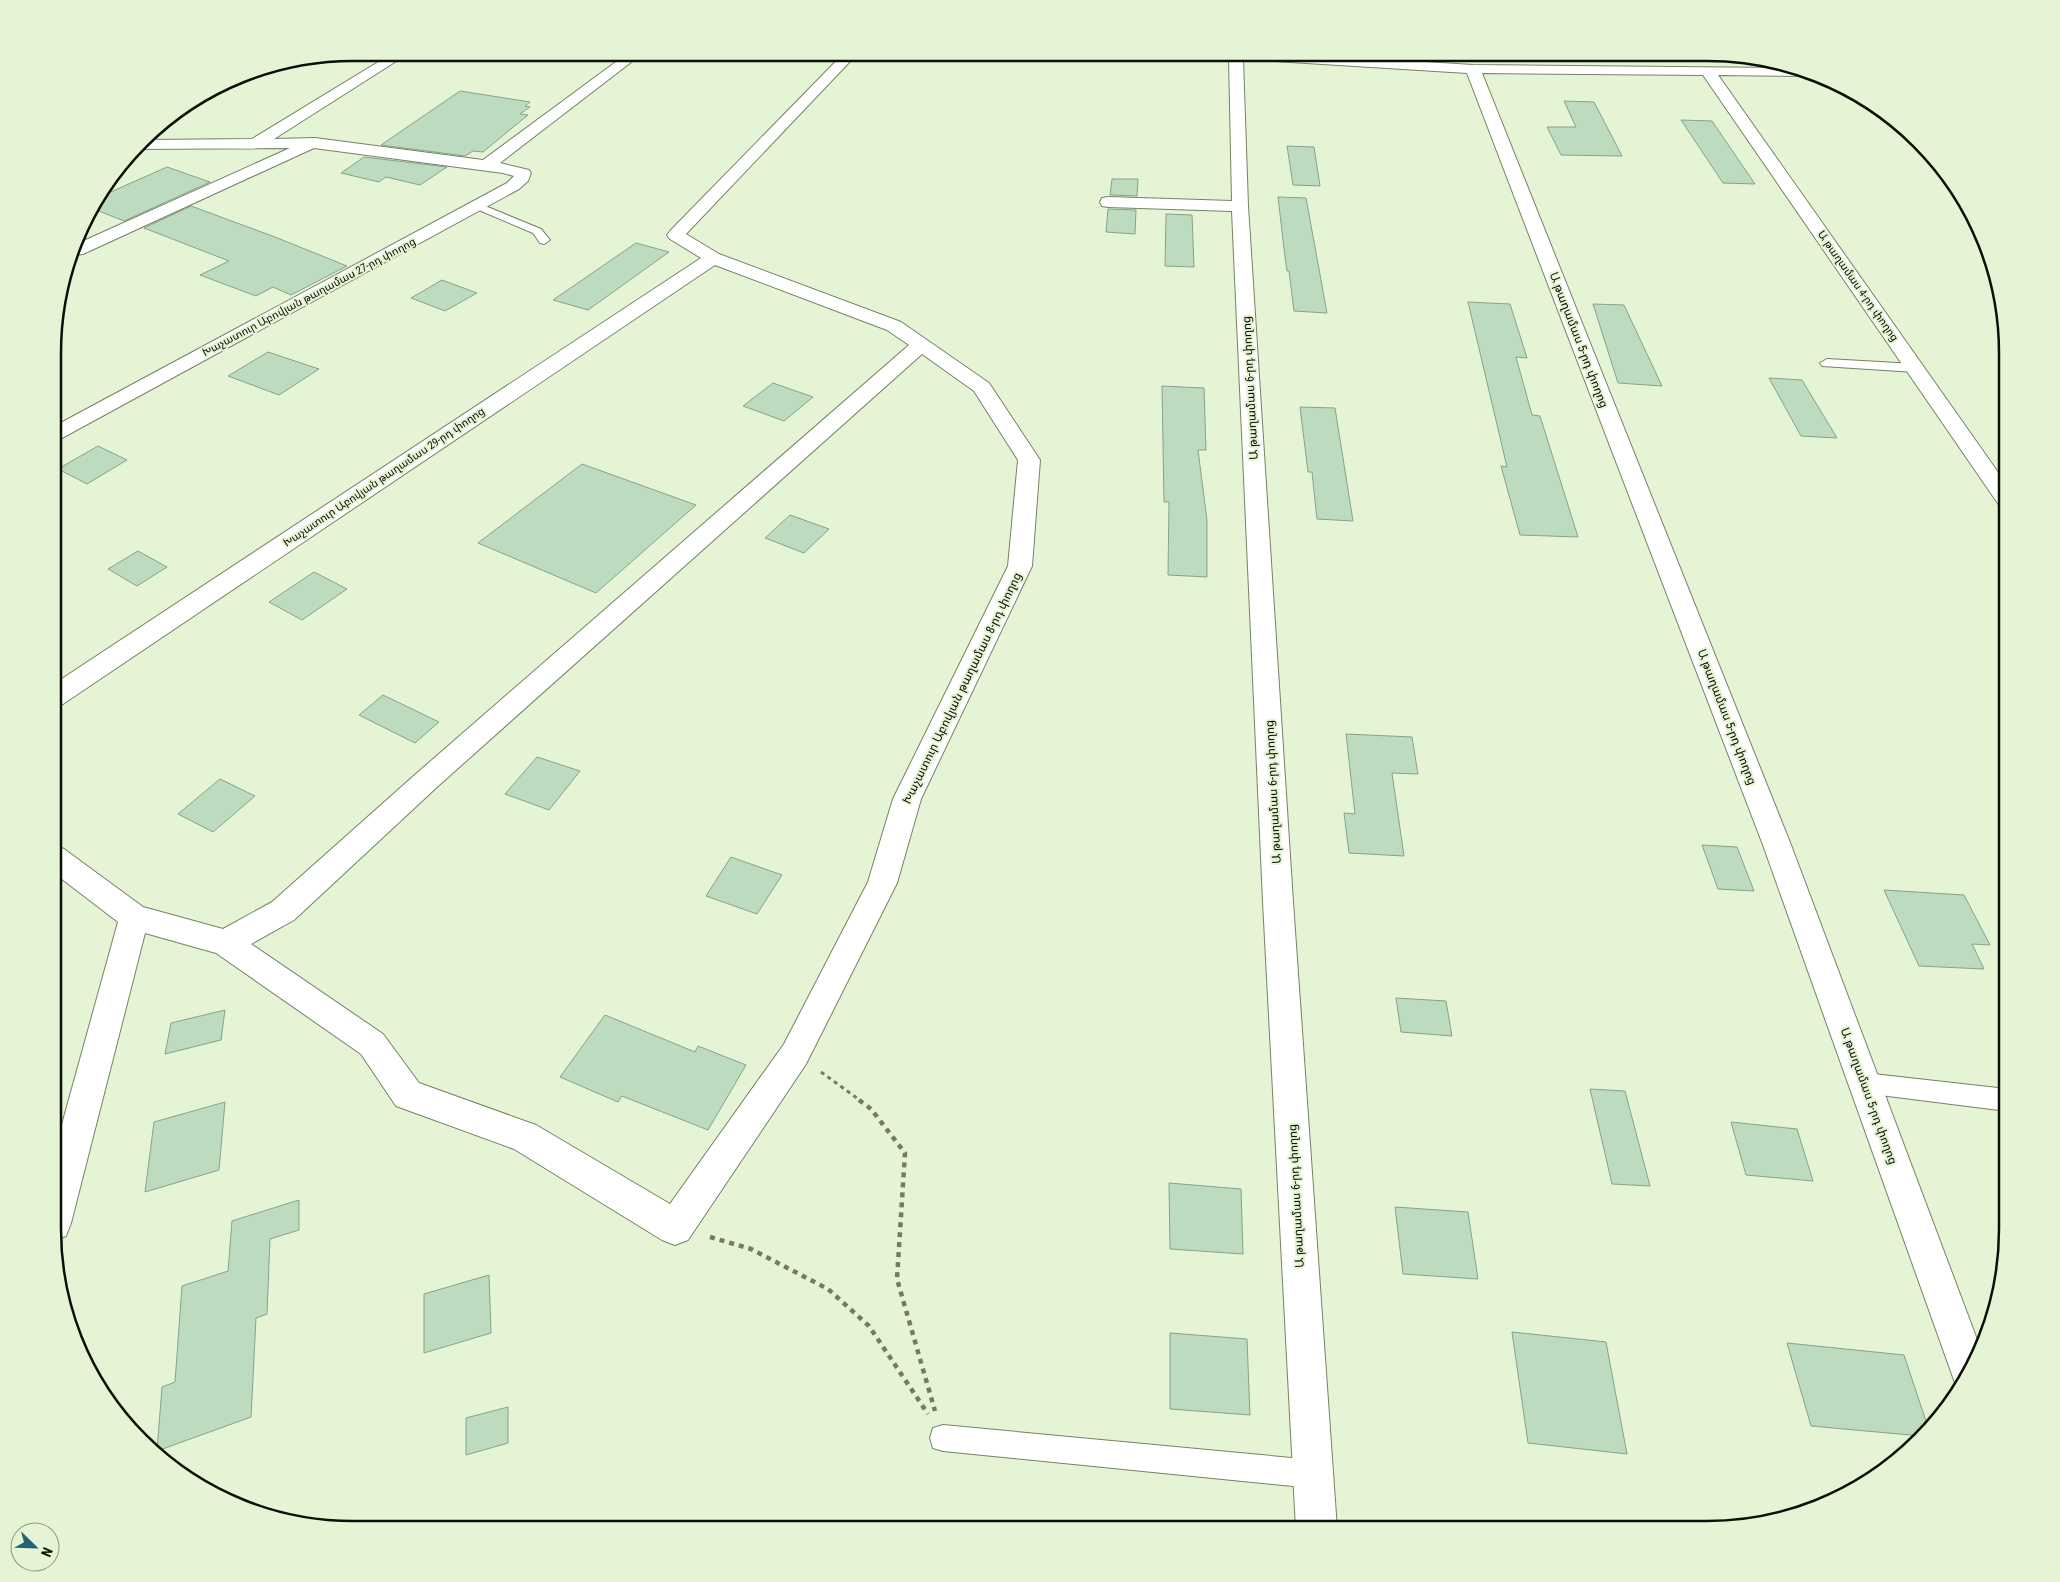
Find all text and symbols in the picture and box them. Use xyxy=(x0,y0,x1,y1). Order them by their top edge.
street label: Ա թաղամաս 4-րդ փողոց xyxy=(1815,228,1901,344)
street label: Խաչատուր Աբովյան թաղամաս 27-րդ փողոց xyxy=(200,235,418,359)
street label: Ա թաղամաս 5-րդ փողոց xyxy=(1547,270,1611,410)
street label: Ա թաղամաս 6-րդ փողոց xyxy=(1239,316,1261,460)
street label: Խաչատուր Աբովյան թաղամաս 29-րդ փողոց xyxy=(281,405,487,549)
street label: Խաչատուր Աբովյան թաղամաս 8-րդ փողոց xyxy=(900,570,1024,806)
street label: Ա թաղամաս 5-րդ փողոց xyxy=(1695,647,1759,787)
street label: Ա թաղամաս 6-րդ փողոց xyxy=(1262,720,1284,864)
street label: Ա թաղամաս 5-րդ փողոց xyxy=(1838,1026,1900,1166)
street label: Ա թաղամաս 6-րդ փողոց xyxy=(1285,1124,1307,1268)
north arrow xyxy=(10,1522,60,1572)
text: N xyxy=(38,1545,56,1559)

